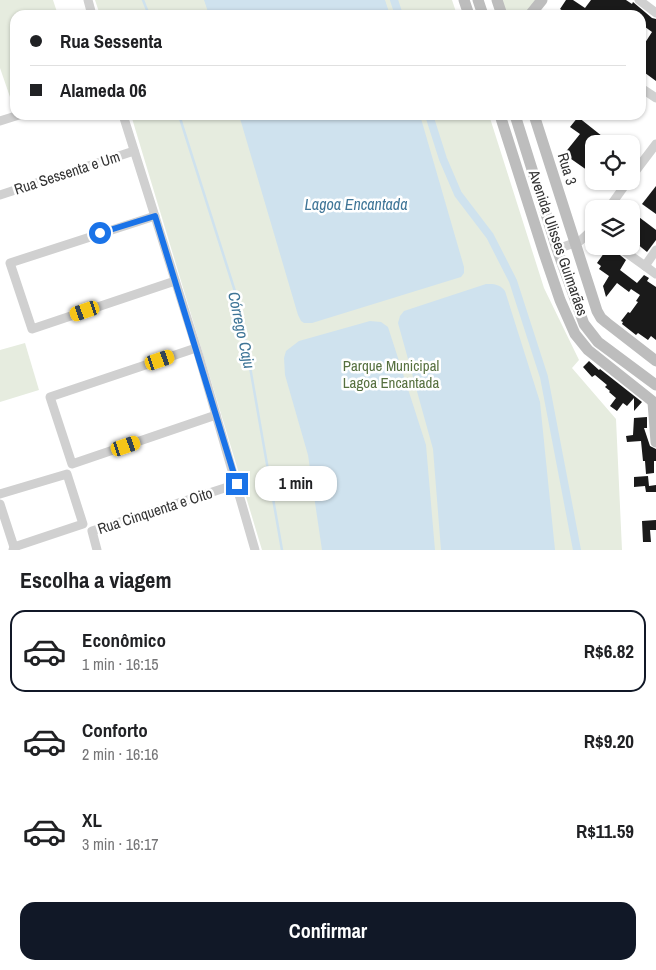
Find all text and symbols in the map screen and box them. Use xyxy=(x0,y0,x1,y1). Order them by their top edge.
text: Rua Sessenta xyxy=(60,28,162,54)
text: Alameda 06 xyxy=(60,77,147,103)
map controls xyxy=(585,135,640,255)
button: locate xyxy=(585,135,640,190)
street label: Rua Sessenta e Um xyxy=(11,146,122,200)
street label: Rua 3 xyxy=(553,150,582,188)
street label: Avenida Ulisses Guimarães xyxy=(523,166,593,319)
water label: Lagoa Encantada xyxy=(305,193,407,215)
button: layers xyxy=(585,200,640,255)
route start xyxy=(89,222,111,244)
water label: Córrego Caju xyxy=(223,290,261,370)
car xyxy=(68,299,101,323)
car xyxy=(143,348,176,372)
park label: Parque Municipal Lagoa Encantada xyxy=(343,355,439,393)
car xyxy=(109,434,142,458)
callout: 1 min xyxy=(254,466,337,502)
text: 1 min xyxy=(279,472,313,494)
route end xyxy=(226,473,248,495)
street label: Rua Cinquenta e Oito xyxy=(95,482,215,539)
text: Escolha a viagem xyxy=(20,565,171,595)
text: Econômico xyxy=(82,627,166,653)
icon: car xyxy=(22,629,67,674)
text: R$6.82 xyxy=(584,638,634,664)
text: 1 min · 16:15 xyxy=(82,653,159,675)
text: Conforto xyxy=(82,717,148,743)
icon: car xyxy=(22,719,67,764)
text: R$9.20 xyxy=(584,728,634,754)
text: 2 min · 16:16 xyxy=(82,743,159,765)
text: XL xyxy=(82,807,102,833)
icon: car xyxy=(22,809,67,854)
text: R$11.59 xyxy=(576,818,634,844)
text: 3 min · 16:17 xyxy=(82,833,159,855)
button: Confirmar xyxy=(20,902,636,960)

